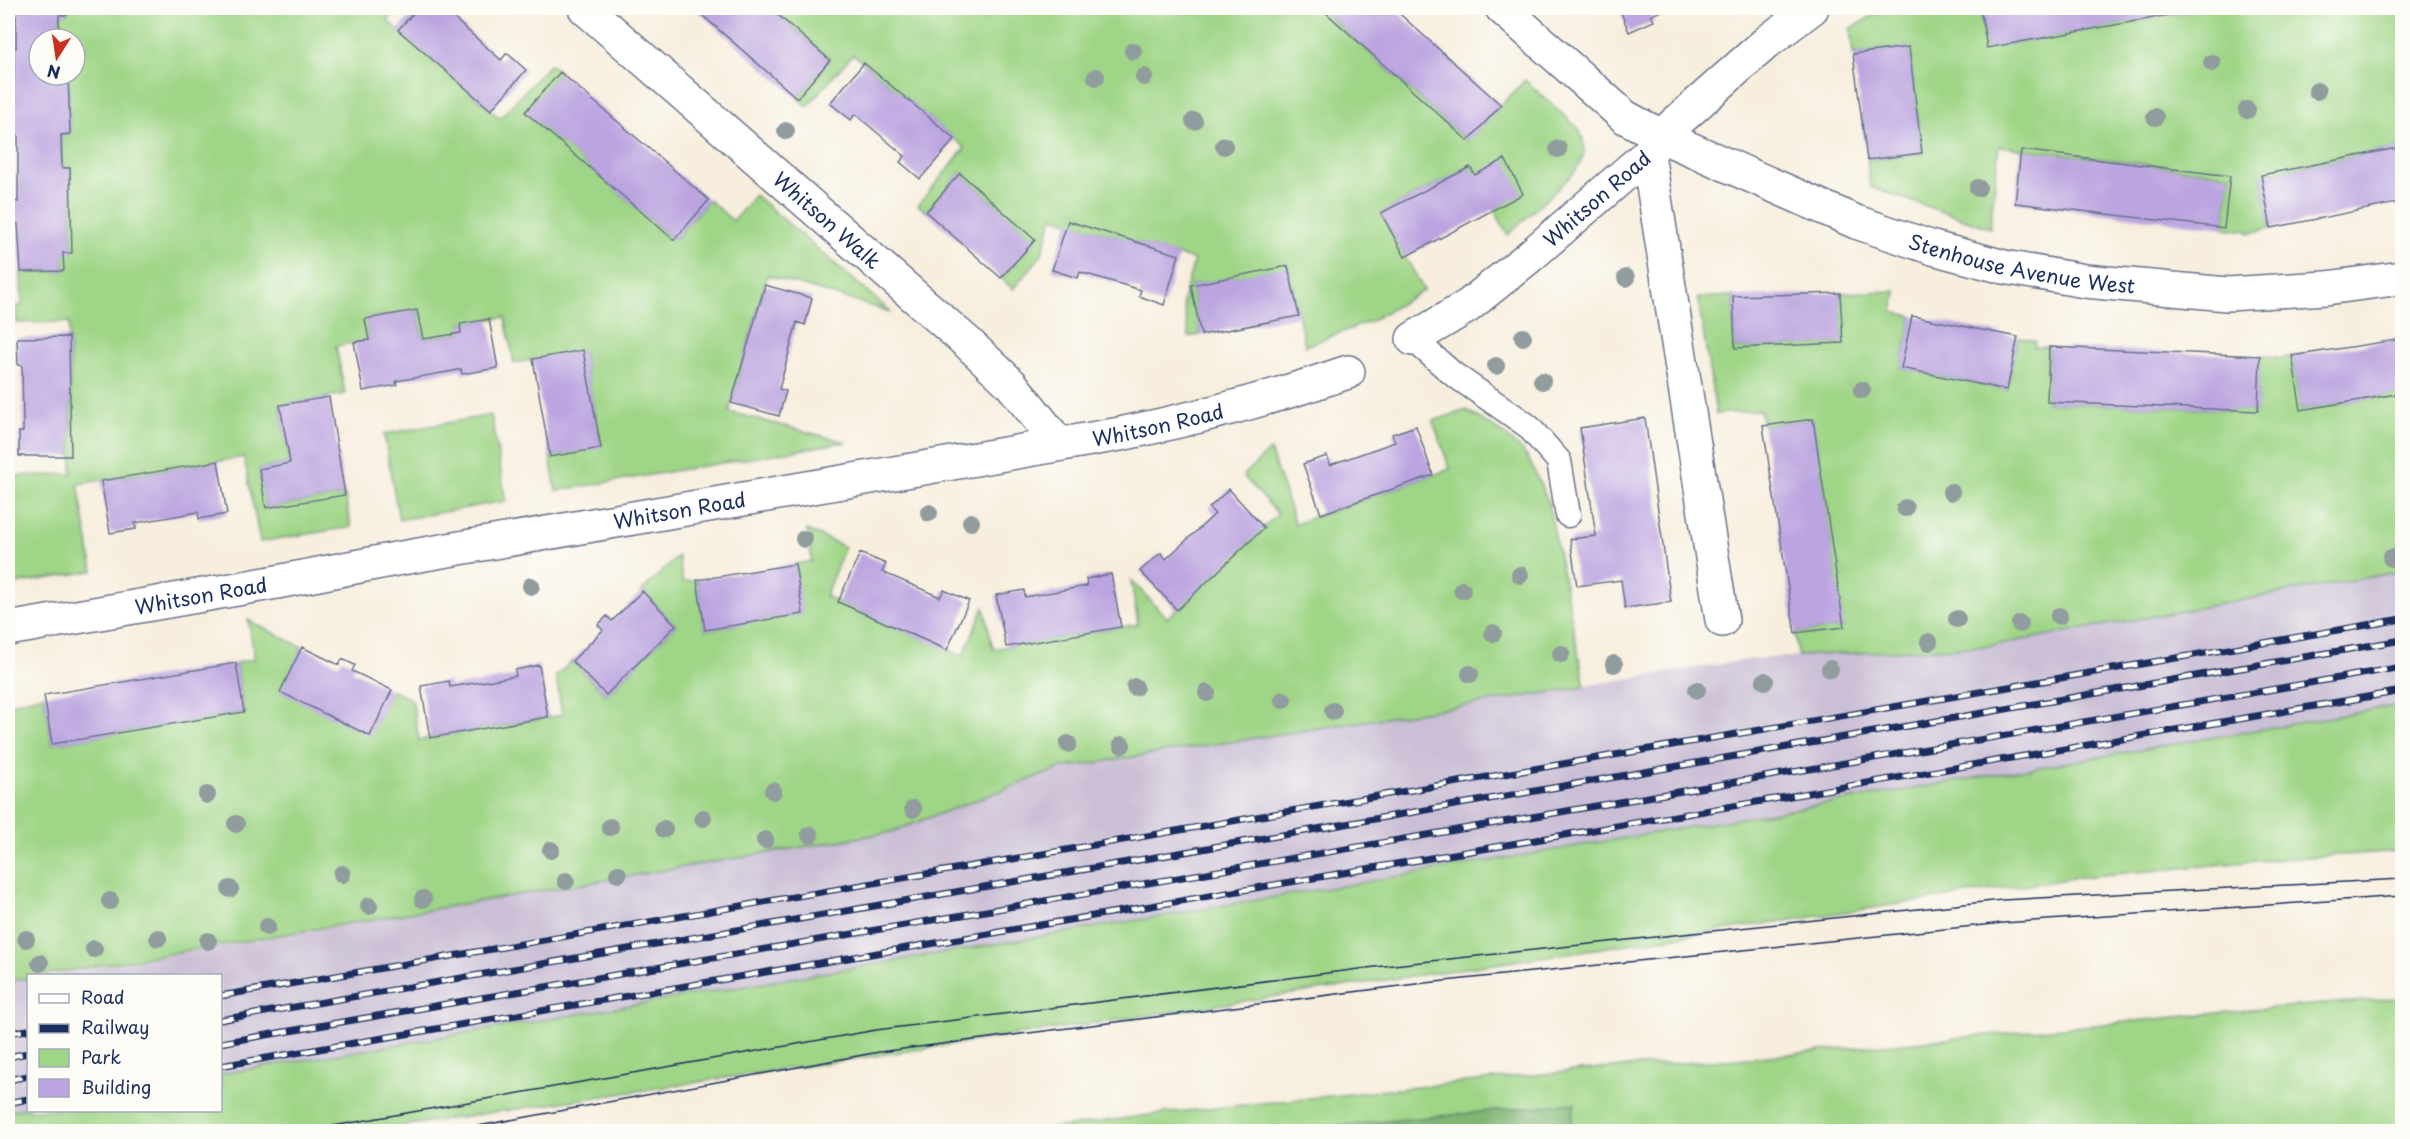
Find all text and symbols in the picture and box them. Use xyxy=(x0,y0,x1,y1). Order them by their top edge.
north arrow xyxy=(27,27,87,87)
text: N xyxy=(45,60,62,86)
street label: Whitson Road xyxy=(1536,143,1657,253)
street label: Whitson Walk xyxy=(767,165,888,276)
street label: Stenhouse Avenue West xyxy=(1905,226,2136,301)
street label: Whitson Road xyxy=(1090,395,1227,454)
street label: Whitson Road xyxy=(611,484,748,536)
street label: Whitson Road xyxy=(133,569,269,622)
legend xyxy=(27,974,222,1112)
text: Road xyxy=(81,983,125,1010)
text: Railway xyxy=(81,1013,149,1040)
text: Park xyxy=(81,1043,121,1070)
text: Building xyxy=(81,1073,151,1100)

